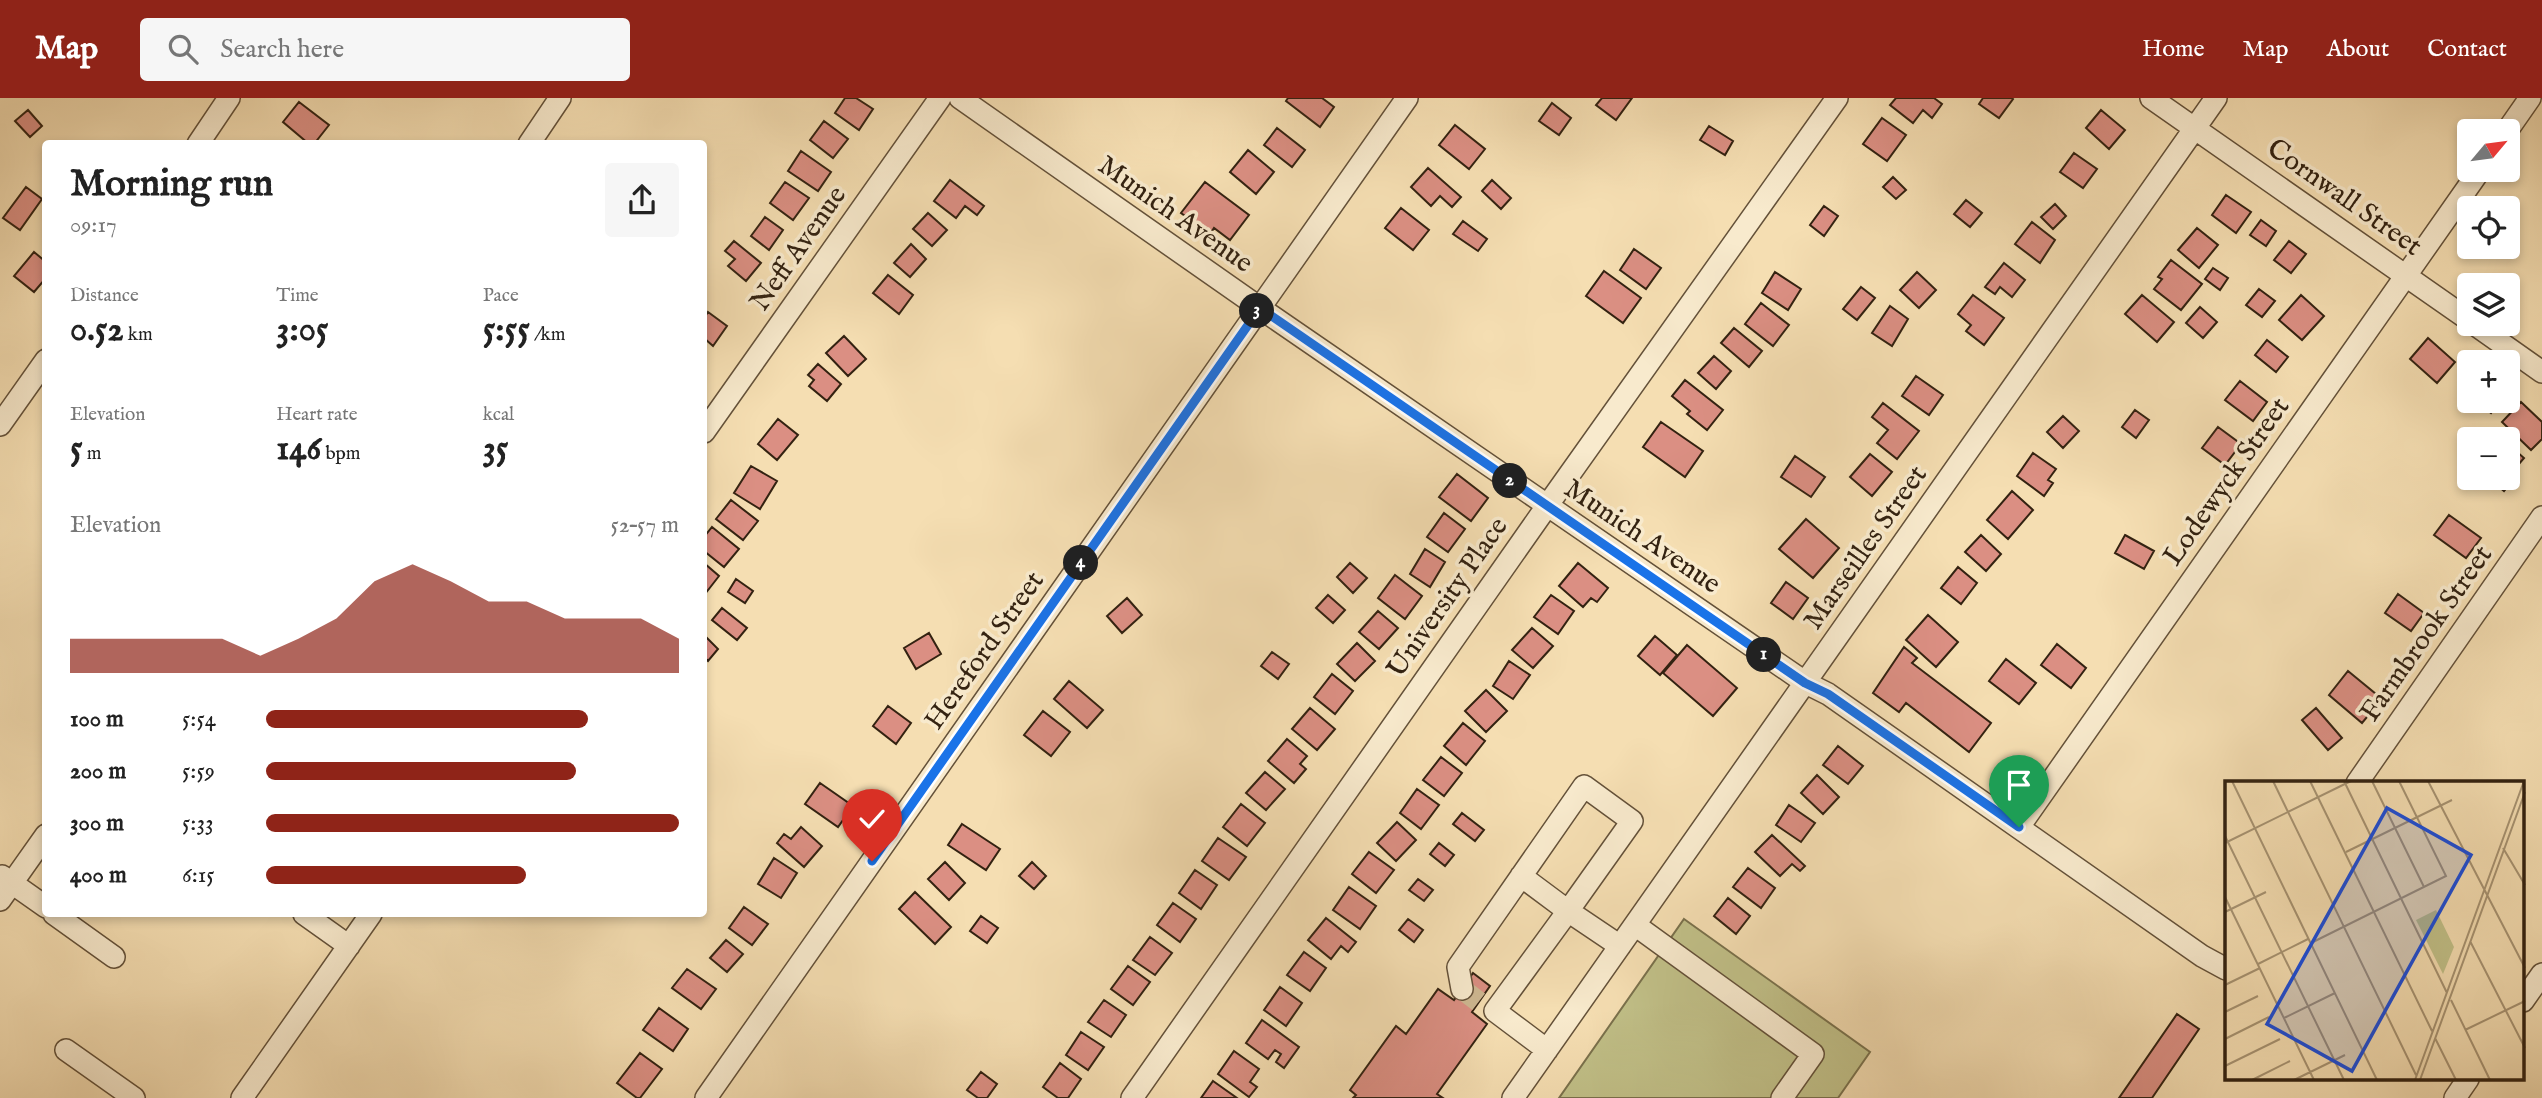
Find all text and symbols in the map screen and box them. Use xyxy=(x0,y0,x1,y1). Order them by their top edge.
search box xyxy=(140,18,630,81)
text: Map xyxy=(35,28,98,70)
icon: search xyxy=(164,30,202,68)
text: Search here xyxy=(220,33,344,66)
text: Home xyxy=(2142,34,2205,65)
text: Map xyxy=(2243,34,2289,65)
text: About xyxy=(2327,34,2389,65)
text: Contact xyxy=(2427,34,2507,65)
north arrow xyxy=(2457,119,2520,182)
map controls xyxy=(2457,119,2520,490)
street label: Cornwall Street xyxy=(2260,132,2429,265)
street label: Munich Avenue xyxy=(1091,149,1259,281)
text: Morning run xyxy=(70,161,273,209)
button: share xyxy=(605,163,679,237)
street label: Neff Avenue xyxy=(743,180,855,318)
button: locate xyxy=(2457,196,2520,259)
text: 09:17 xyxy=(70,211,117,240)
button: layers xyxy=(2457,273,2520,336)
text: Distance xyxy=(70,284,139,308)
text: Time xyxy=(276,284,319,308)
text: Pace xyxy=(483,284,519,308)
pin: 3 xyxy=(1240,294,1274,328)
text: 3 xyxy=(1253,298,1260,322)
text: 0.52 xyxy=(70,308,124,353)
text: 3:05 xyxy=(276,308,329,353)
text: 5:55 xyxy=(483,308,530,353)
text: km xyxy=(124,323,153,347)
text: /km xyxy=(530,323,565,347)
button: + xyxy=(2457,350,2520,413)
street label: Lodewyck Street xyxy=(2156,391,2298,573)
text: Elevation xyxy=(70,403,145,427)
text: Heart rate xyxy=(276,403,357,427)
text: kcal xyxy=(483,403,514,427)
text: 5 xyxy=(70,427,83,472)
text: 146 xyxy=(276,427,321,472)
text: 35 xyxy=(483,427,508,472)
button: − xyxy=(2457,427,2520,490)
text: m xyxy=(83,442,102,466)
text: bpm xyxy=(321,442,361,466)
street label: Marseilles Street xyxy=(1796,459,1936,637)
pin: 2 xyxy=(1492,464,1528,498)
text: 2 xyxy=(1505,468,1514,492)
street label: Munich Avenue xyxy=(1557,472,1727,602)
text: Elevation xyxy=(70,511,161,540)
text: 52–57 m xyxy=(610,511,679,540)
street label: University Place xyxy=(1380,511,1516,685)
street label: Farmbrook Street xyxy=(2353,539,2501,729)
pin: 4 xyxy=(1064,546,1098,580)
text: 4 xyxy=(1076,550,1085,574)
street label: Hereford Street xyxy=(917,565,1053,737)
pin: 1 xyxy=(1746,638,1782,672)
text: 1 xyxy=(1760,642,1767,666)
text: 100 m xyxy=(70,705,124,734)
text: 5:54 xyxy=(182,705,216,734)
pin xyxy=(1989,755,2049,827)
text: 200 m xyxy=(70,757,126,786)
text: 5:59 xyxy=(182,757,215,786)
icon: arrive xyxy=(2000,766,2038,804)
inset map xyxy=(2225,781,2524,1080)
pin xyxy=(842,789,902,861)
icon: check xyxy=(853,800,891,838)
text: 300 m xyxy=(70,809,124,838)
text: 5:33 xyxy=(182,809,214,838)
text: 400 m xyxy=(70,861,127,890)
text: 6:15 xyxy=(182,861,215,890)

